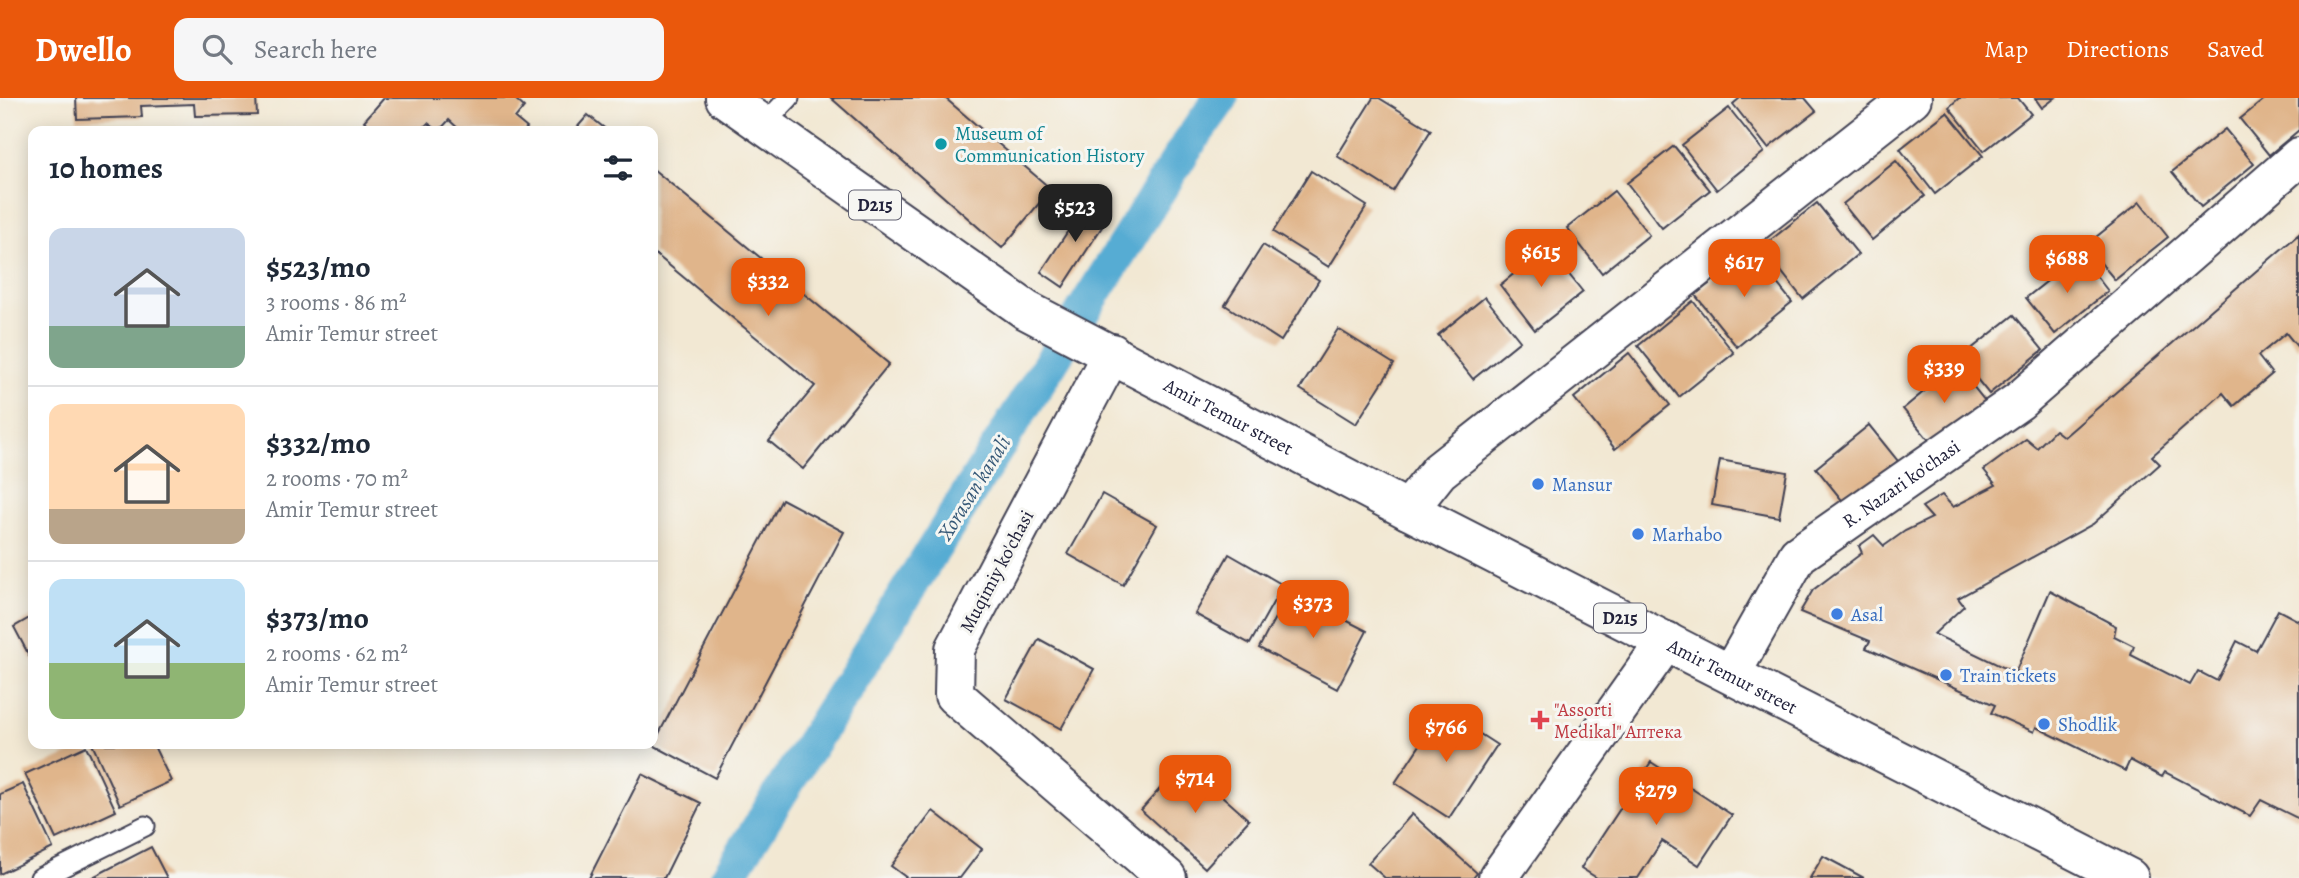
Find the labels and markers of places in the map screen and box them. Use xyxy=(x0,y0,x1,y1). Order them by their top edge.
place label: Museum of Communication History xyxy=(955,121,1145,169)
marker: Museum of Communication History xyxy=(933,136,949,152)
pin: $523 xyxy=(1034,184,1116,244)
pin: $615 xyxy=(1500,230,1582,289)
pin: $688 xyxy=(2026,236,2108,295)
pin: $617 xyxy=(1703,240,1785,299)
pin: $332 xyxy=(727,258,809,318)
pin: $339 xyxy=(1903,345,1985,405)
place label: Mansur xyxy=(1552,472,1612,498)
marker: Mansur xyxy=(1530,476,1546,492)
place label: Marhabo xyxy=(1652,522,1722,548)
marker: Marhabo xyxy=(1630,526,1646,542)
pin: $373 xyxy=(1272,580,1354,640)
place label: Asal xyxy=(1850,602,1884,628)
marker: Asal xyxy=(1829,606,1845,622)
place label: Train tickets xyxy=(1960,663,2056,689)
marker: Train tickets xyxy=(1938,667,1954,683)
place label: "Assorti Medikal" Аптека xyxy=(1554,697,1682,745)
pin: $766 xyxy=(1405,704,1487,764)
marker: "Assorti Medikal" Аптека xyxy=(1532,712,1548,728)
place label: Shodlik xyxy=(2058,712,2118,738)
marker: Shodlik xyxy=(2036,716,2052,732)
pin: $714 xyxy=(1154,756,1236,815)
pin: $279 xyxy=(1615,768,1697,827)

